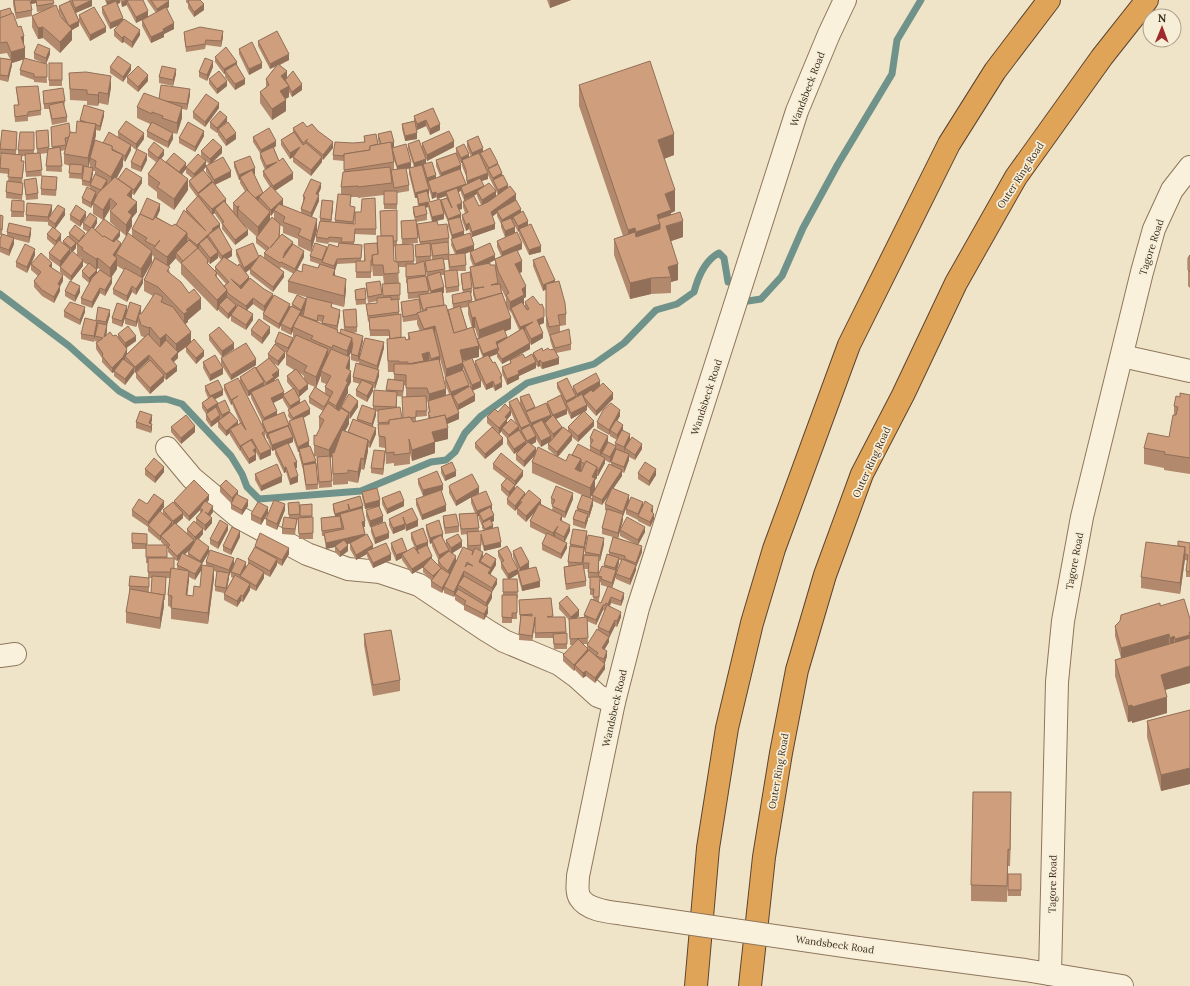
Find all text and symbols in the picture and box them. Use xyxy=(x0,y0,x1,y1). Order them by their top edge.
north arrow xyxy=(1142,8,1182,48)
text: N xyxy=(1158,11,1167,25)
street label: Wandsbeck Road xyxy=(787,50,828,128)
street label: Outer Ring Road xyxy=(994,140,1047,211)
street label: Tagore Road xyxy=(1136,217,1167,277)
street label: Wandsbeck Road xyxy=(688,358,725,437)
street label: Outer Ring Road xyxy=(849,425,894,500)
street label: Tagore Road xyxy=(1063,531,1086,591)
street label: Wandsbeck Road xyxy=(599,668,630,748)
street label: Outer Ring Road xyxy=(765,732,792,810)
street label: Tagore Road xyxy=(1045,855,1060,913)
street label: Wandsbeck Road xyxy=(795,933,875,956)

